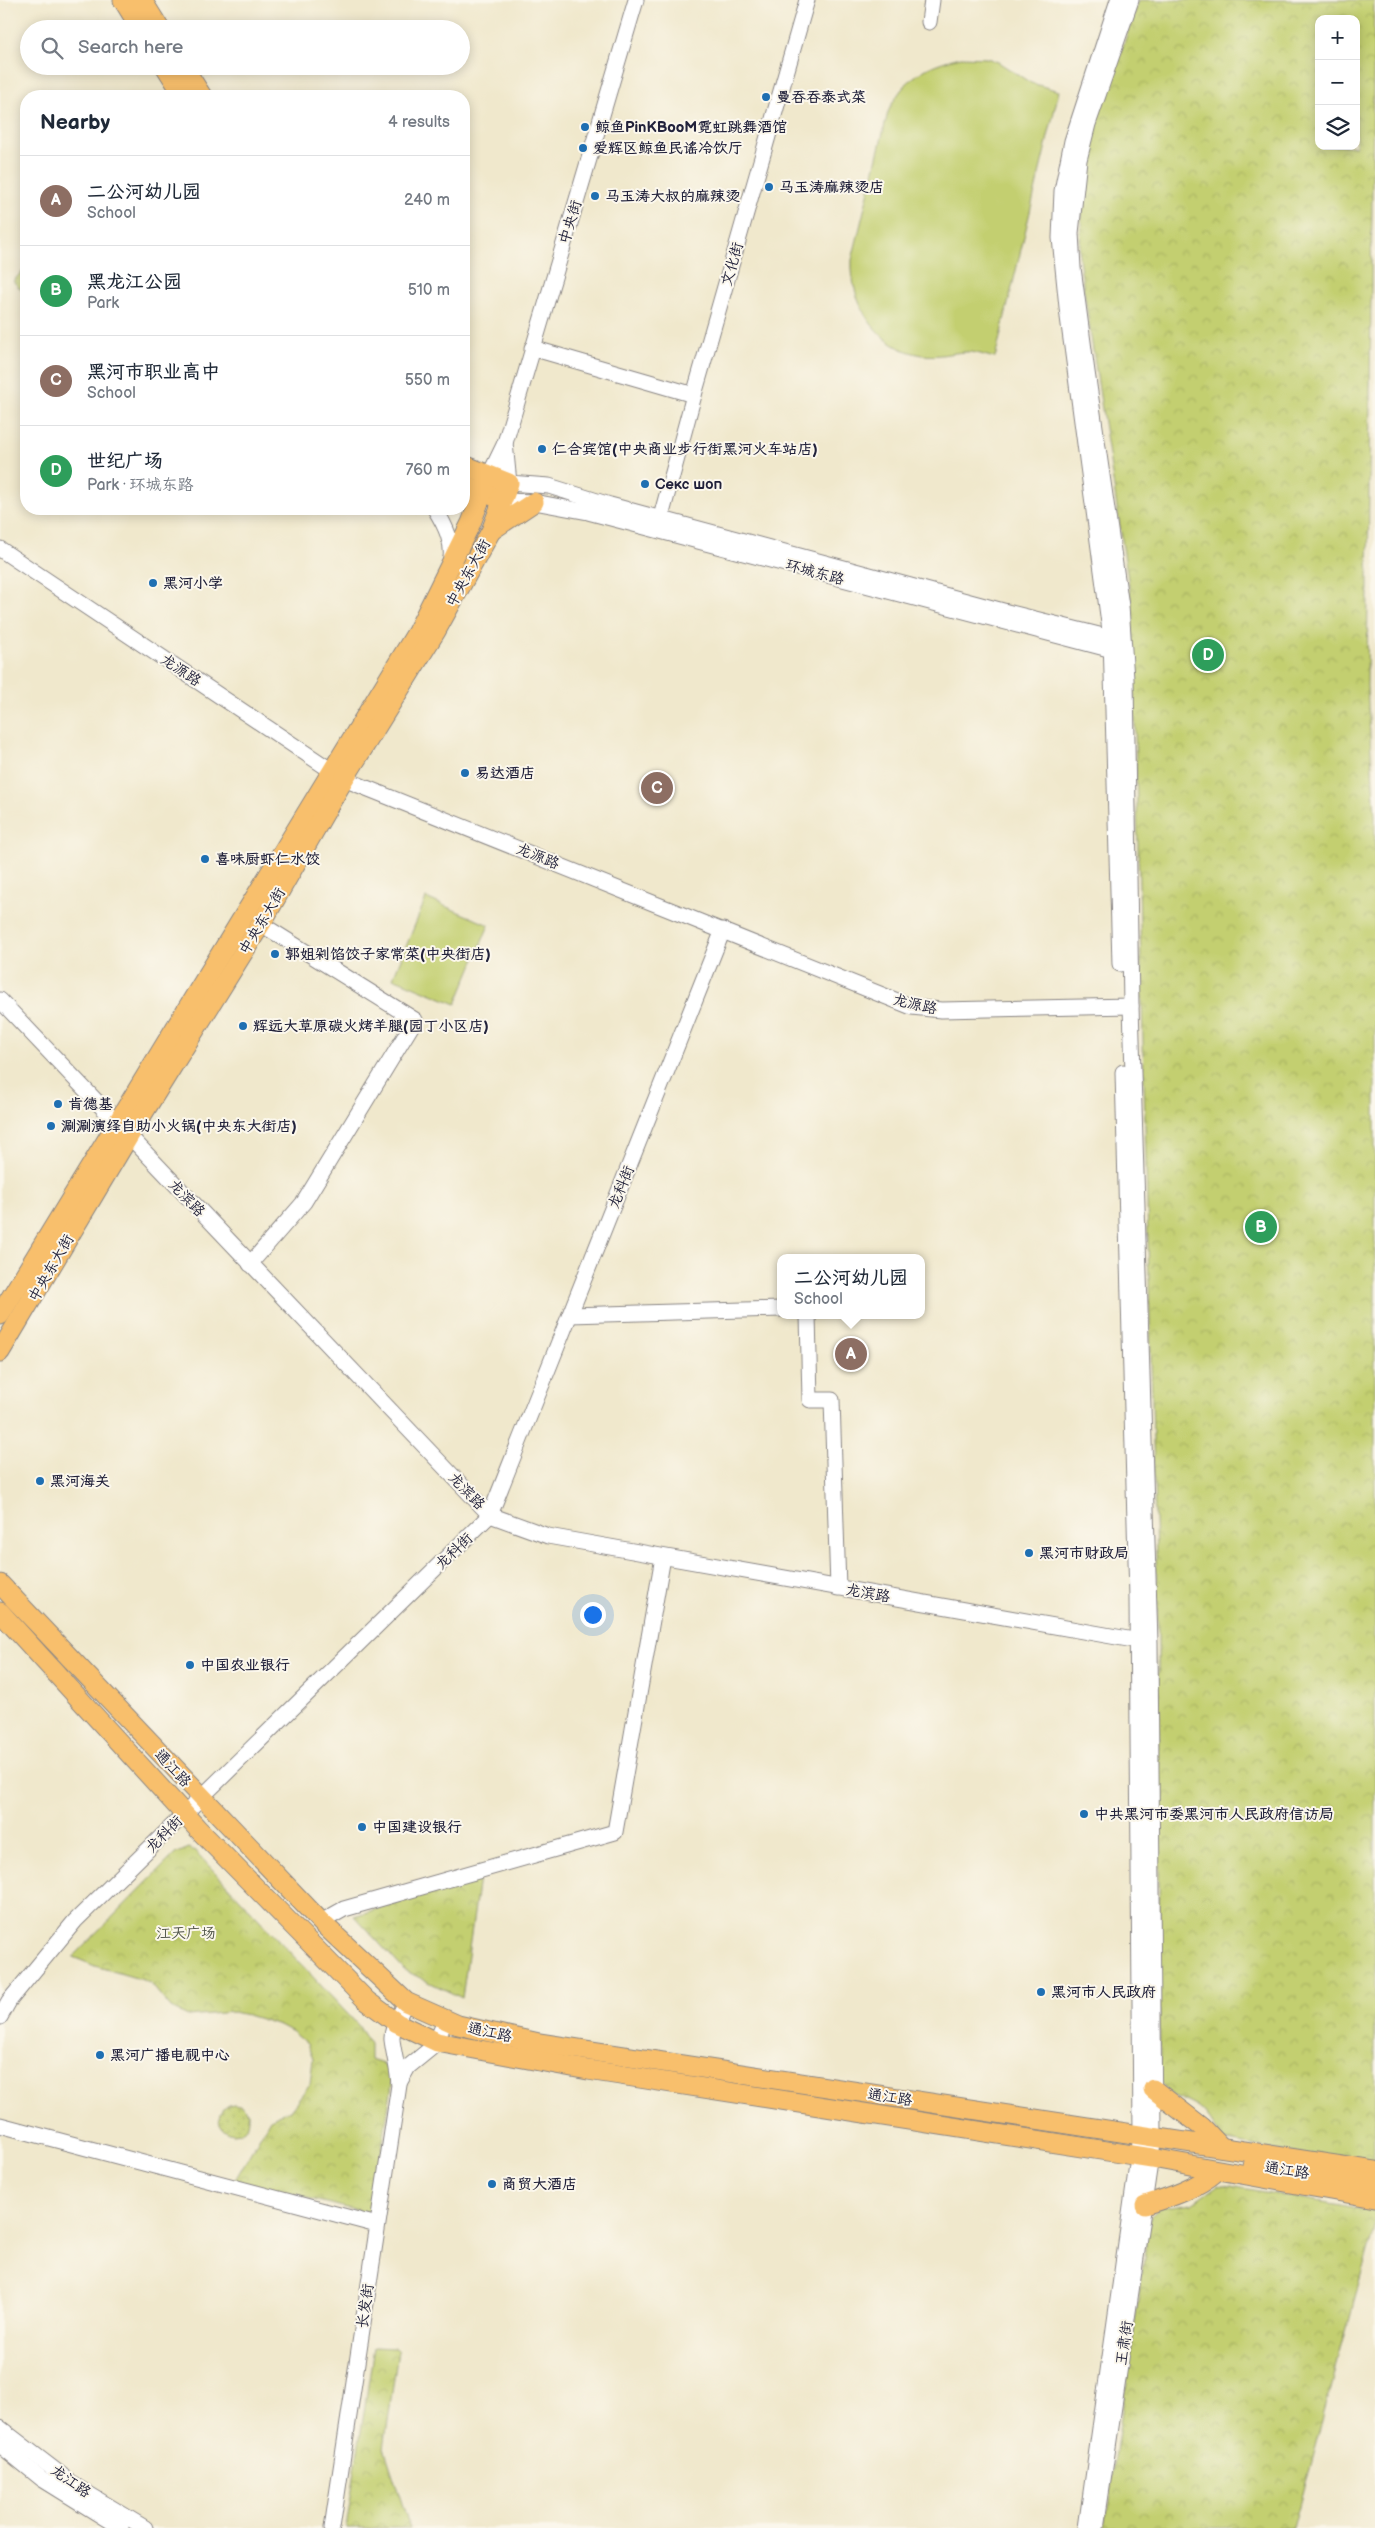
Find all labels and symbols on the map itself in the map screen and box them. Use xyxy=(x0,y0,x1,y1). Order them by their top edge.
place label: 曼吞吞泰式菜 xyxy=(776,88,866,107)
marker: 曼吞吞泰式菜 xyxy=(760,91,772,103)
place label: 鲸鱼PinKBooM霓虹跳舞酒馆 xyxy=(595,118,787,137)
marker: 鲸鱼PinKBooM霓虹跳舞酒馆 xyxy=(579,121,591,133)
place label: 爱辉区鲸鱼民谣冷饮厅 xyxy=(593,139,743,158)
marker: 爱辉区鲸鱼民谣冷饮厅 xyxy=(577,142,589,154)
place label: 马玉涛麻辣烫店 xyxy=(779,178,884,197)
marker: 马玉涛麻辣烫店 xyxy=(763,181,775,193)
place label: 马玉涛大叔的麻辣烫 xyxy=(605,187,740,206)
marker: 马玉涛大叔的麻辣烫 xyxy=(589,190,601,202)
street label: 中央街 xyxy=(555,198,586,246)
street label: 文化街 xyxy=(717,240,748,288)
place label: 仁合宾馆(中央商业步行街黑河火车站店) xyxy=(552,440,818,459)
marker: 仁合宾馆(中央商业步行街黑河火车站店) xyxy=(536,443,548,455)
place label: Секс шоп xyxy=(655,475,722,494)
marker: Секс шоп xyxy=(639,478,651,490)
street label: 中央东大街 xyxy=(442,536,495,611)
street label: 环城东路 xyxy=(783,556,846,589)
place label: 黑河小学 xyxy=(163,574,223,593)
marker: 黑河小学 xyxy=(147,577,159,589)
pin: D xyxy=(1192,636,1224,674)
street label: 龙源路 xyxy=(157,650,205,691)
place label: 易达酒店 xyxy=(475,764,535,783)
marker: 易达酒店 xyxy=(459,767,471,779)
pin: C xyxy=(641,769,673,807)
street label: 龙源路 xyxy=(513,839,562,874)
place label: 喜味厨虾仁水饺 xyxy=(215,850,320,869)
marker: 喜味厨虾仁水饺 xyxy=(199,853,211,865)
street label: 中央东大街 xyxy=(235,884,290,958)
place label: 郭姐剁馅饺子家常菜(中央街店) xyxy=(285,945,491,964)
marker: 郭姐剁馅饺子家常菜(中央街店) xyxy=(269,948,281,960)
street label: 龙源路 xyxy=(891,990,939,1019)
place label: 辉远大草原碳火烤羊腿(园丁小区店) xyxy=(253,1017,489,1036)
marker: 辉远大草原碳火烤羊腿(园丁小区店) xyxy=(237,1020,249,1032)
place label: 肯德基 xyxy=(68,1095,113,1114)
marker: 肯德基 xyxy=(52,1098,64,1110)
place label: 涮涮演绎自助小火锅(中央东大街店) xyxy=(61,1117,297,1136)
marker: 涮涮演绎自助小火锅(中央东大街店) xyxy=(45,1120,57,1132)
street label: 龙科街 xyxy=(604,1163,639,1212)
street label: 龙滨路 xyxy=(164,1176,209,1221)
pin: B xyxy=(1245,1208,1277,1246)
street label: 中央东大街 xyxy=(24,1231,78,1305)
pin: A xyxy=(835,1335,867,1373)
street label: 龙滨路 xyxy=(444,1469,489,1514)
place label: 黑河海关 xyxy=(50,1472,110,1491)
marker: 黑河海关 xyxy=(34,1475,46,1487)
street label: 龙科街 xyxy=(432,1529,477,1574)
place label: 黑河市财政局 xyxy=(1039,1544,1129,1563)
marker: 黑河市财政局 xyxy=(1023,1547,1035,1559)
street label: 龙滨路 xyxy=(844,1580,892,1607)
your location xyxy=(580,1602,606,1628)
place label: 中国农业银行 xyxy=(200,1656,290,1675)
marker: 中国农业银行 xyxy=(184,1659,196,1671)
street label: 通江路 xyxy=(150,1745,195,1791)
place label: 中共黑河市委黑河市人民政府信访局 xyxy=(1094,1805,1334,1824)
marker: 中共黑河市委黑河市人民政府信访局 xyxy=(1078,1808,1090,1820)
street label: 龙科街 xyxy=(142,1812,187,1857)
place label: 中国建设银行 xyxy=(372,1818,462,1837)
marker: 中国建设银行 xyxy=(356,1821,368,1833)
park label: 江天广场 xyxy=(156,1924,216,1943)
place label: 黑河市人民政府 xyxy=(1051,1983,1156,2002)
marker: 黑河市人民政府 xyxy=(1035,1986,1047,1998)
street label: 通江路 xyxy=(466,2019,514,2046)
place label: 黑河广播电视中心 xyxy=(110,2046,230,2065)
marker: 黑河广播电视中心 xyxy=(94,2049,106,2061)
street label: 通江路 xyxy=(866,2085,914,2110)
street label: 通江路 xyxy=(1263,2158,1311,2183)
place label: 商贸大酒店 xyxy=(502,2175,577,2194)
marker: 商贸大酒店 xyxy=(486,2178,498,2190)
street label: 长发街 xyxy=(353,2282,378,2330)
street label: 王肃街 xyxy=(1112,2319,1137,2367)
street label: 龙江路 xyxy=(47,2461,95,2502)

